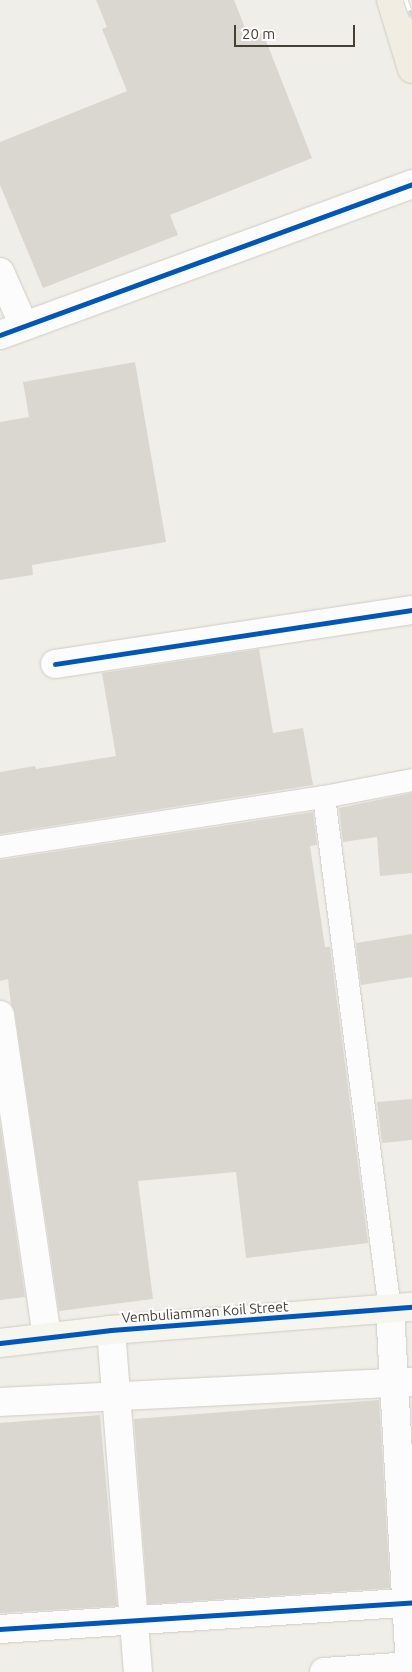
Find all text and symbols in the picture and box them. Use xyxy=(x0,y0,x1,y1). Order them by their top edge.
scale bar xyxy=(237,15,358,47)
text: 20 m xyxy=(242,25,275,42)
street label: Vembuliamman Koil Street xyxy=(121,1298,289,1326)

